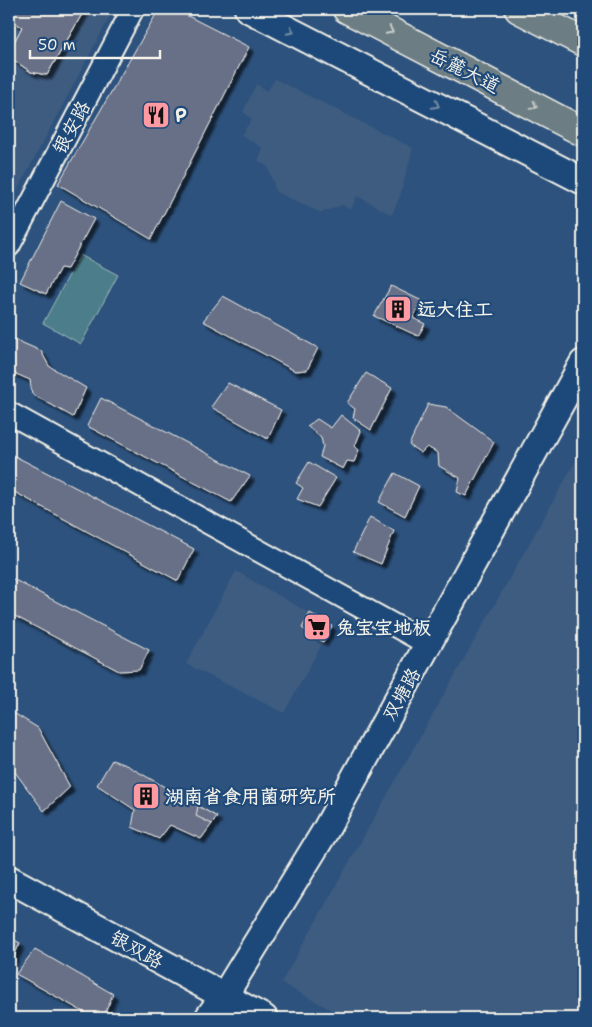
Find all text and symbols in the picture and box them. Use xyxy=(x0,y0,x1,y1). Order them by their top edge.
one-way arrow xyxy=(286,25,295,35)
one-way arrow xyxy=(385,25,394,35)
scale bar xyxy=(30,28,160,60)
text: 50 m xyxy=(38,35,76,55)
street label: 岳麓大道 xyxy=(425,42,504,99)
street label: 银安路 xyxy=(47,96,96,158)
one-way arrow xyxy=(431,99,440,109)
restaurant icon: P xyxy=(141,100,171,130)
one-way arrow xyxy=(529,100,538,110)
place label: P xyxy=(175,103,187,128)
building icon: 远大住工 xyxy=(383,294,413,324)
place label: 远大住工 xyxy=(417,297,493,322)
supermarket icon: 兔宝宝地板 xyxy=(302,612,332,642)
place label: 兔宝宝地板 xyxy=(336,615,431,640)
street label: 双塘路 xyxy=(377,663,426,725)
building icon: 湖南省食用菌研究所 xyxy=(131,781,161,811)
place label: 湖南省食用菌研究所 xyxy=(165,784,336,809)
street label: 银双路 xyxy=(106,925,168,974)

